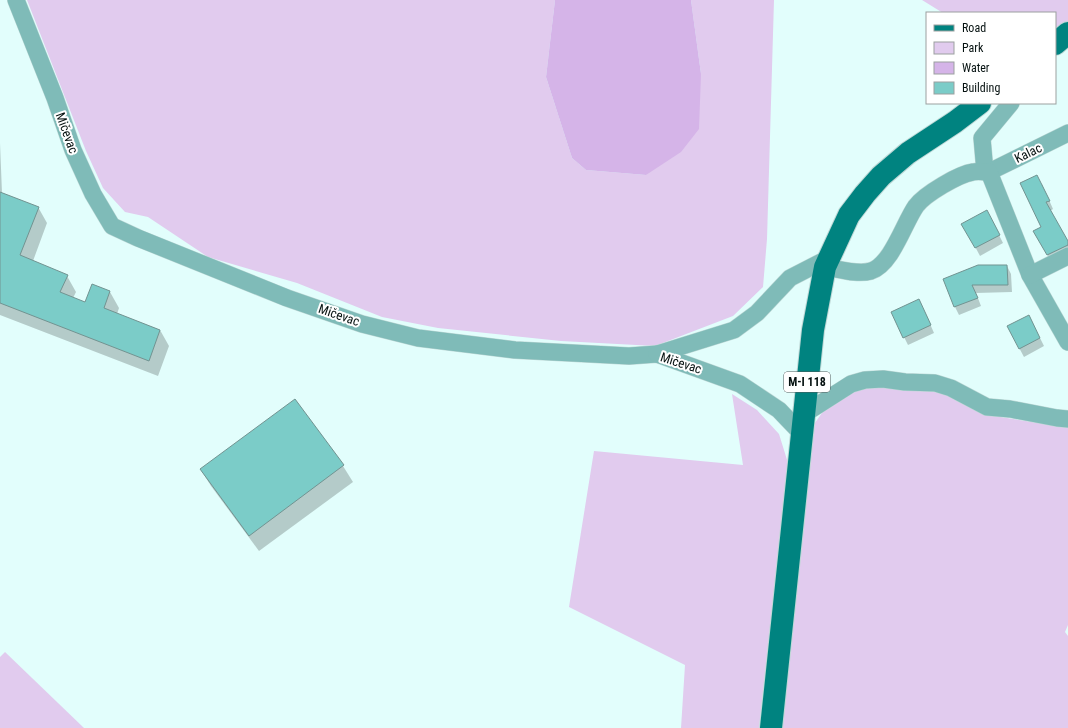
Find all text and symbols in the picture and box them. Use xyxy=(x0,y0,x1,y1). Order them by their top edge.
legend xyxy=(926,12,1056,104)
text: Road xyxy=(962,21,986,35)
text: Park xyxy=(962,41,984,55)
text: Water xyxy=(962,61,990,75)
text: Building xyxy=(962,81,1000,95)
street label: Mičevac xyxy=(53,110,81,156)
street label: Kalac xyxy=(1012,140,1044,166)
street label: Mičevac xyxy=(316,301,362,329)
street label: Mičevac xyxy=(658,349,704,377)
road number: M-I 118 xyxy=(784,372,830,392)

